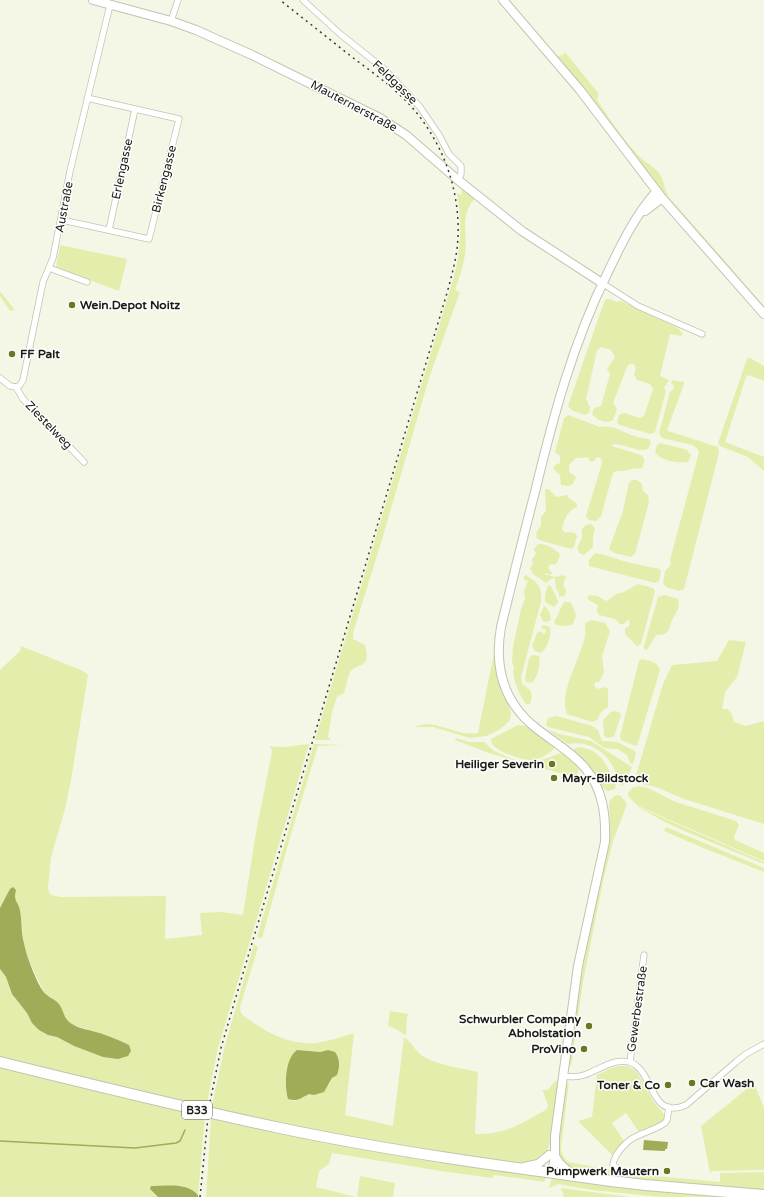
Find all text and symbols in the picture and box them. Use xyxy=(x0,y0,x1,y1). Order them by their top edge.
street label: Feldgasse xyxy=(370,57,420,107)
street label: Mauternerstraße xyxy=(308,77,400,135)
street label: Erlengasse xyxy=(109,137,135,201)
street label: Birkengasse xyxy=(149,144,179,214)
street label: Austraße xyxy=(52,180,76,234)
place label: Wein.Depot Noitz xyxy=(80,298,180,313)
marker: Wein.Depot Noitz xyxy=(67,300,77,310)
place label: FF Palt xyxy=(20,347,60,361)
marker: FF Palt xyxy=(7,349,17,359)
street label: Ziestelweg xyxy=(23,398,75,452)
place label: Heiliger Severin xyxy=(455,757,544,772)
marker: Heiliger Severin xyxy=(547,759,557,769)
place label: Mayr-Bildstock xyxy=(562,771,649,786)
marker: Mayr-Bildstock xyxy=(549,773,559,783)
street label: Gewerbestraße xyxy=(624,965,650,1053)
place label: Schwurbler Company Abholstation xyxy=(459,1012,582,1040)
marker: Schwurbler Company Abholstation xyxy=(584,1021,594,1031)
place label: ProVino xyxy=(531,1042,576,1056)
marker: ProVino xyxy=(579,1044,589,1054)
place label: Car Wash xyxy=(700,1076,754,1090)
place label: Toner & Co xyxy=(596,1078,660,1092)
marker: Car Wash xyxy=(687,1078,697,1088)
marker: Toner & Co xyxy=(663,1080,673,1090)
road number: B33 xyxy=(182,1101,212,1119)
place label: Pumpwerk Mautern xyxy=(546,1164,659,1179)
marker: Pumpwerk Mautern xyxy=(662,1166,672,1176)

